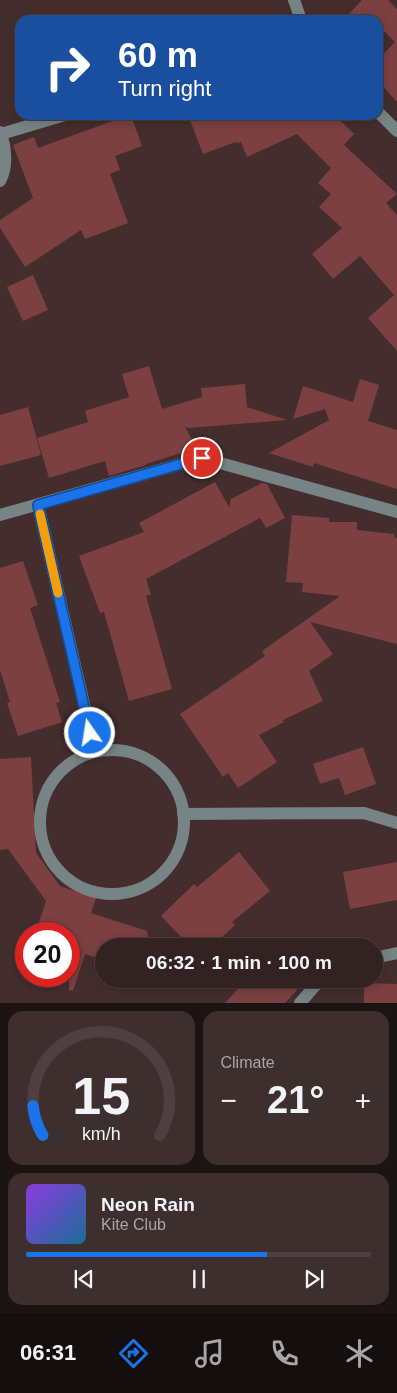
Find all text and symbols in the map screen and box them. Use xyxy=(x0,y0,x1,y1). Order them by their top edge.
icon: right xyxy=(35,35,100,100)
text: 60 m xyxy=(118,35,198,74)
text: Turn right xyxy=(118,76,211,101)
pin xyxy=(181,437,223,479)
icon: arrive xyxy=(188,444,216,472)
position arrow xyxy=(63,706,115,758)
speed limit sign: 20 xyxy=(15,922,80,987)
text: 06:32 · 1 min · 100 m xyxy=(146,952,332,973)
text: Climate xyxy=(221,1054,275,1071)
text: 15 xyxy=(72,1067,130,1125)
text: 21° xyxy=(267,1079,324,1121)
text: − xyxy=(221,1085,237,1116)
text: + xyxy=(355,1085,371,1116)
text: km/h xyxy=(82,1124,121,1144)
text: Neon Rain xyxy=(101,1194,195,1215)
text: Kite Club xyxy=(101,1216,166,1233)
icon: previous xyxy=(70,1265,98,1293)
icon: pause xyxy=(185,1265,213,1293)
icon: next xyxy=(300,1265,328,1293)
icon: directions xyxy=(116,1336,151,1371)
icon: music xyxy=(192,1336,227,1371)
icon: phone xyxy=(267,1336,302,1371)
icon: climate xyxy=(342,1336,377,1371)
text: 06:31 xyxy=(20,1340,76,1365)

